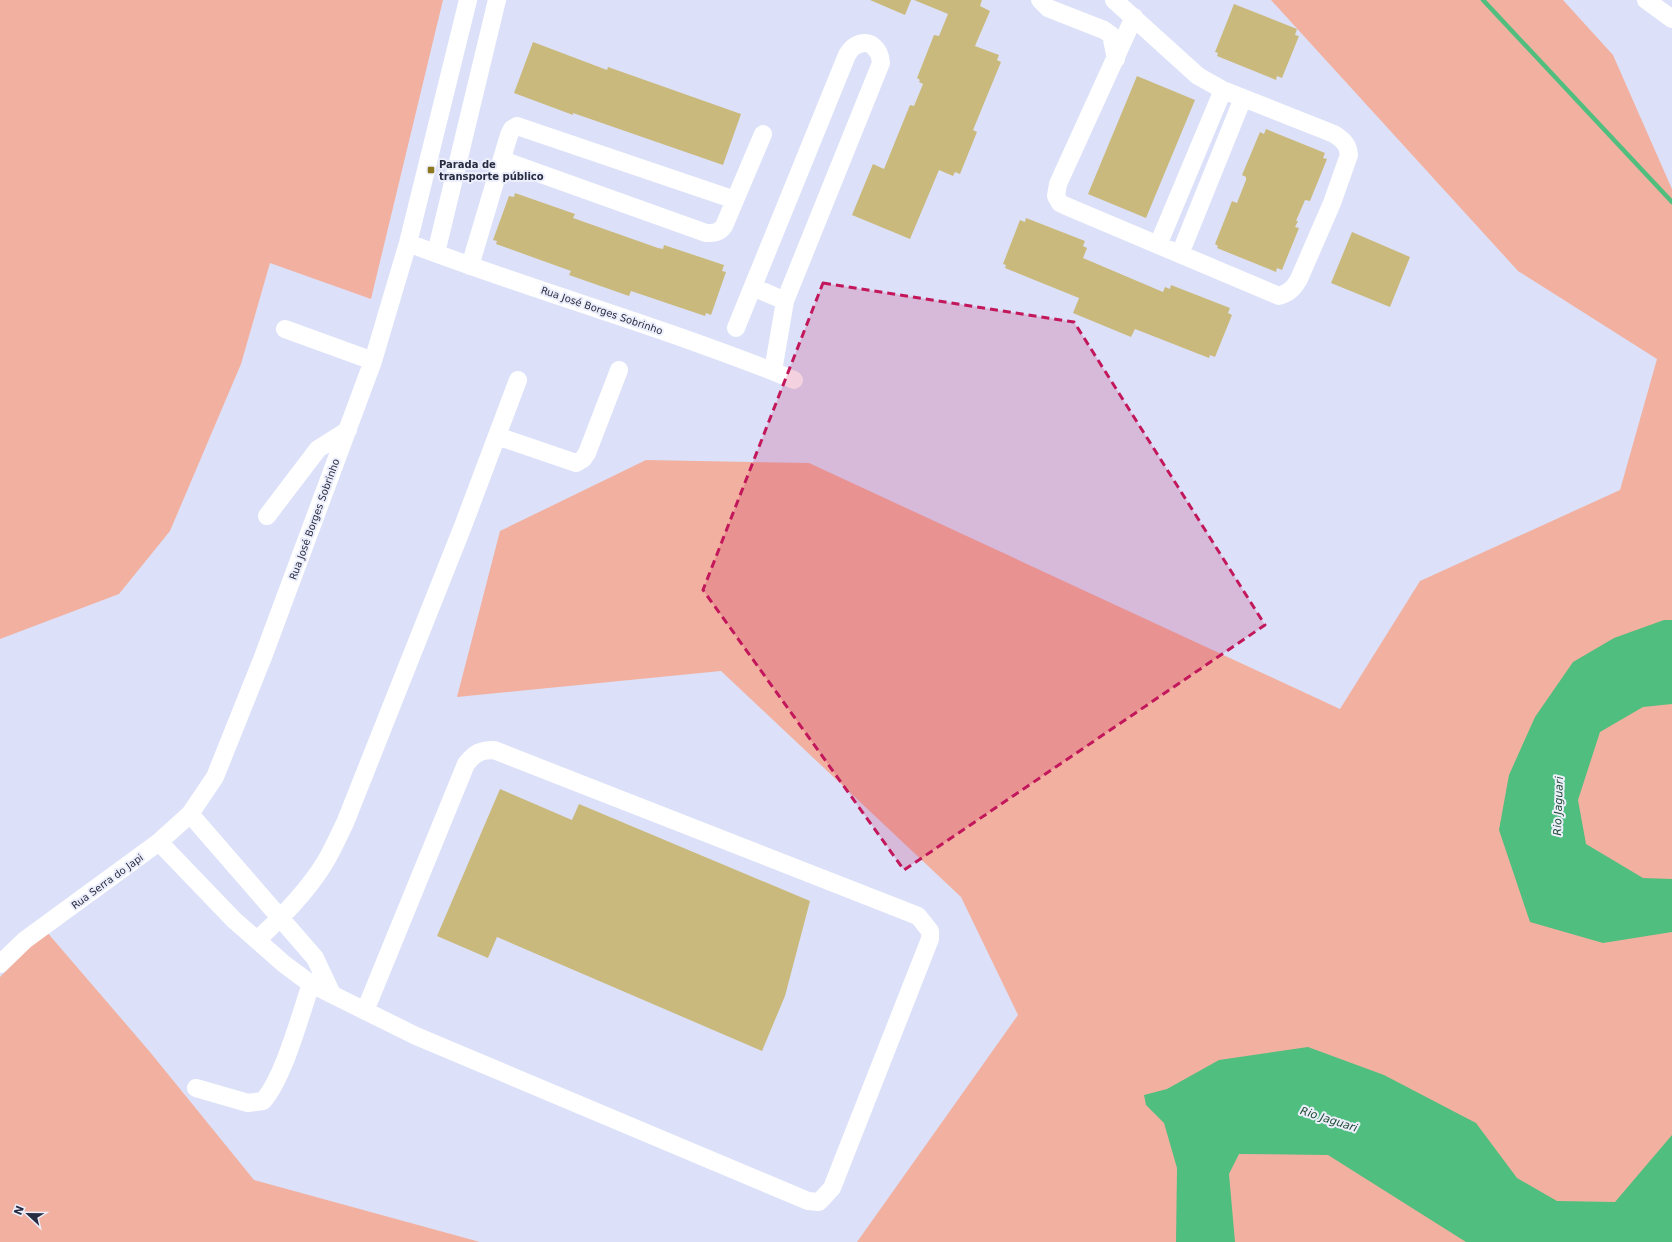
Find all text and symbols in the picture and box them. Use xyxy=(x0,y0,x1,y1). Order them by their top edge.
place label: Parada de transporte público xyxy=(439,159,544,182)
marker: Parada de transporte público xyxy=(426,165,436,175)
street label: Rua José Borges Sobrinho xyxy=(540,284,664,337)
street label: Rua José Borges Sobrinho xyxy=(287,457,342,581)
water label: Rio Jaguari xyxy=(1551,776,1566,836)
street label: Rua Serra do Japi xyxy=(69,852,145,911)
water label: Rio Jaguari xyxy=(1299,1104,1359,1135)
north arrow xyxy=(8,1194,48,1234)
text: N xyxy=(11,1204,27,1217)

